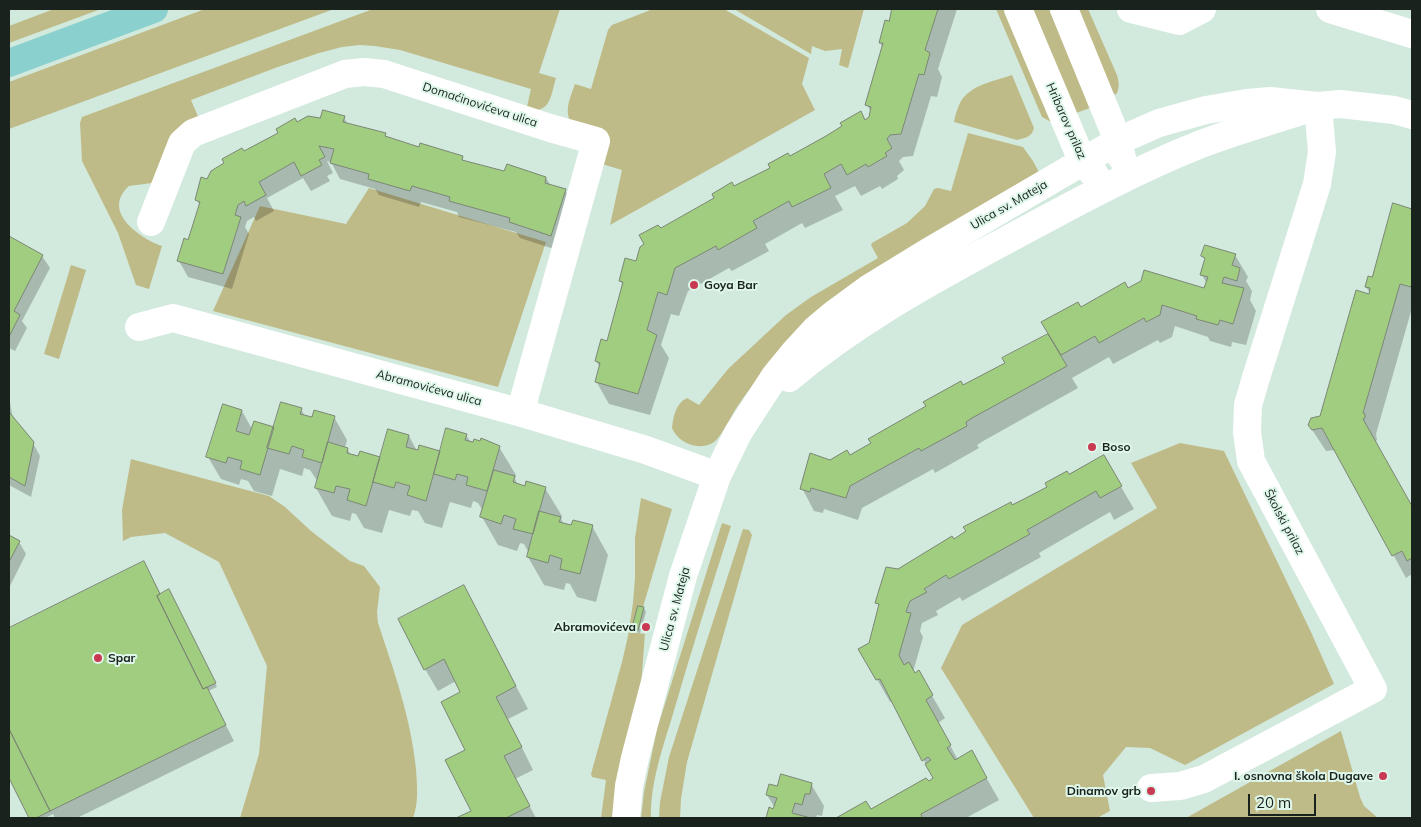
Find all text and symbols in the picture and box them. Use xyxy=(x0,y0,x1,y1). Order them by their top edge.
street label: Domaćinovićeva ulica xyxy=(421,80,539,130)
street label: Hribarov prilaz xyxy=(1043,81,1089,161)
street label: Ulica sv. Mateja xyxy=(968,177,1050,233)
place label: Goya Bar xyxy=(704,278,757,292)
marker: Goya Bar xyxy=(688,279,700,291)
street label: Abramovićeva ulica xyxy=(375,367,483,409)
place label: Boso xyxy=(1102,440,1130,454)
marker: Boso xyxy=(1086,441,1098,453)
street label: Školski prilaz xyxy=(1261,487,1307,557)
street label: Ulica sv. Mateja xyxy=(657,565,693,653)
place label: Abramovićeva xyxy=(554,620,636,634)
marker: Abramovićeva xyxy=(640,621,652,633)
place label: Spar xyxy=(108,651,135,665)
marker: Spar xyxy=(92,652,104,664)
place label: I. osnovna škola Dugave xyxy=(1234,769,1373,783)
marker: I. osnovna škola Dugave xyxy=(1377,770,1389,782)
place label: Dinamov grb xyxy=(1067,784,1141,798)
scale bar xyxy=(1251,784,1318,816)
marker: Dinamov grb xyxy=(1145,785,1157,797)
text: 20 m xyxy=(1256,793,1291,812)

